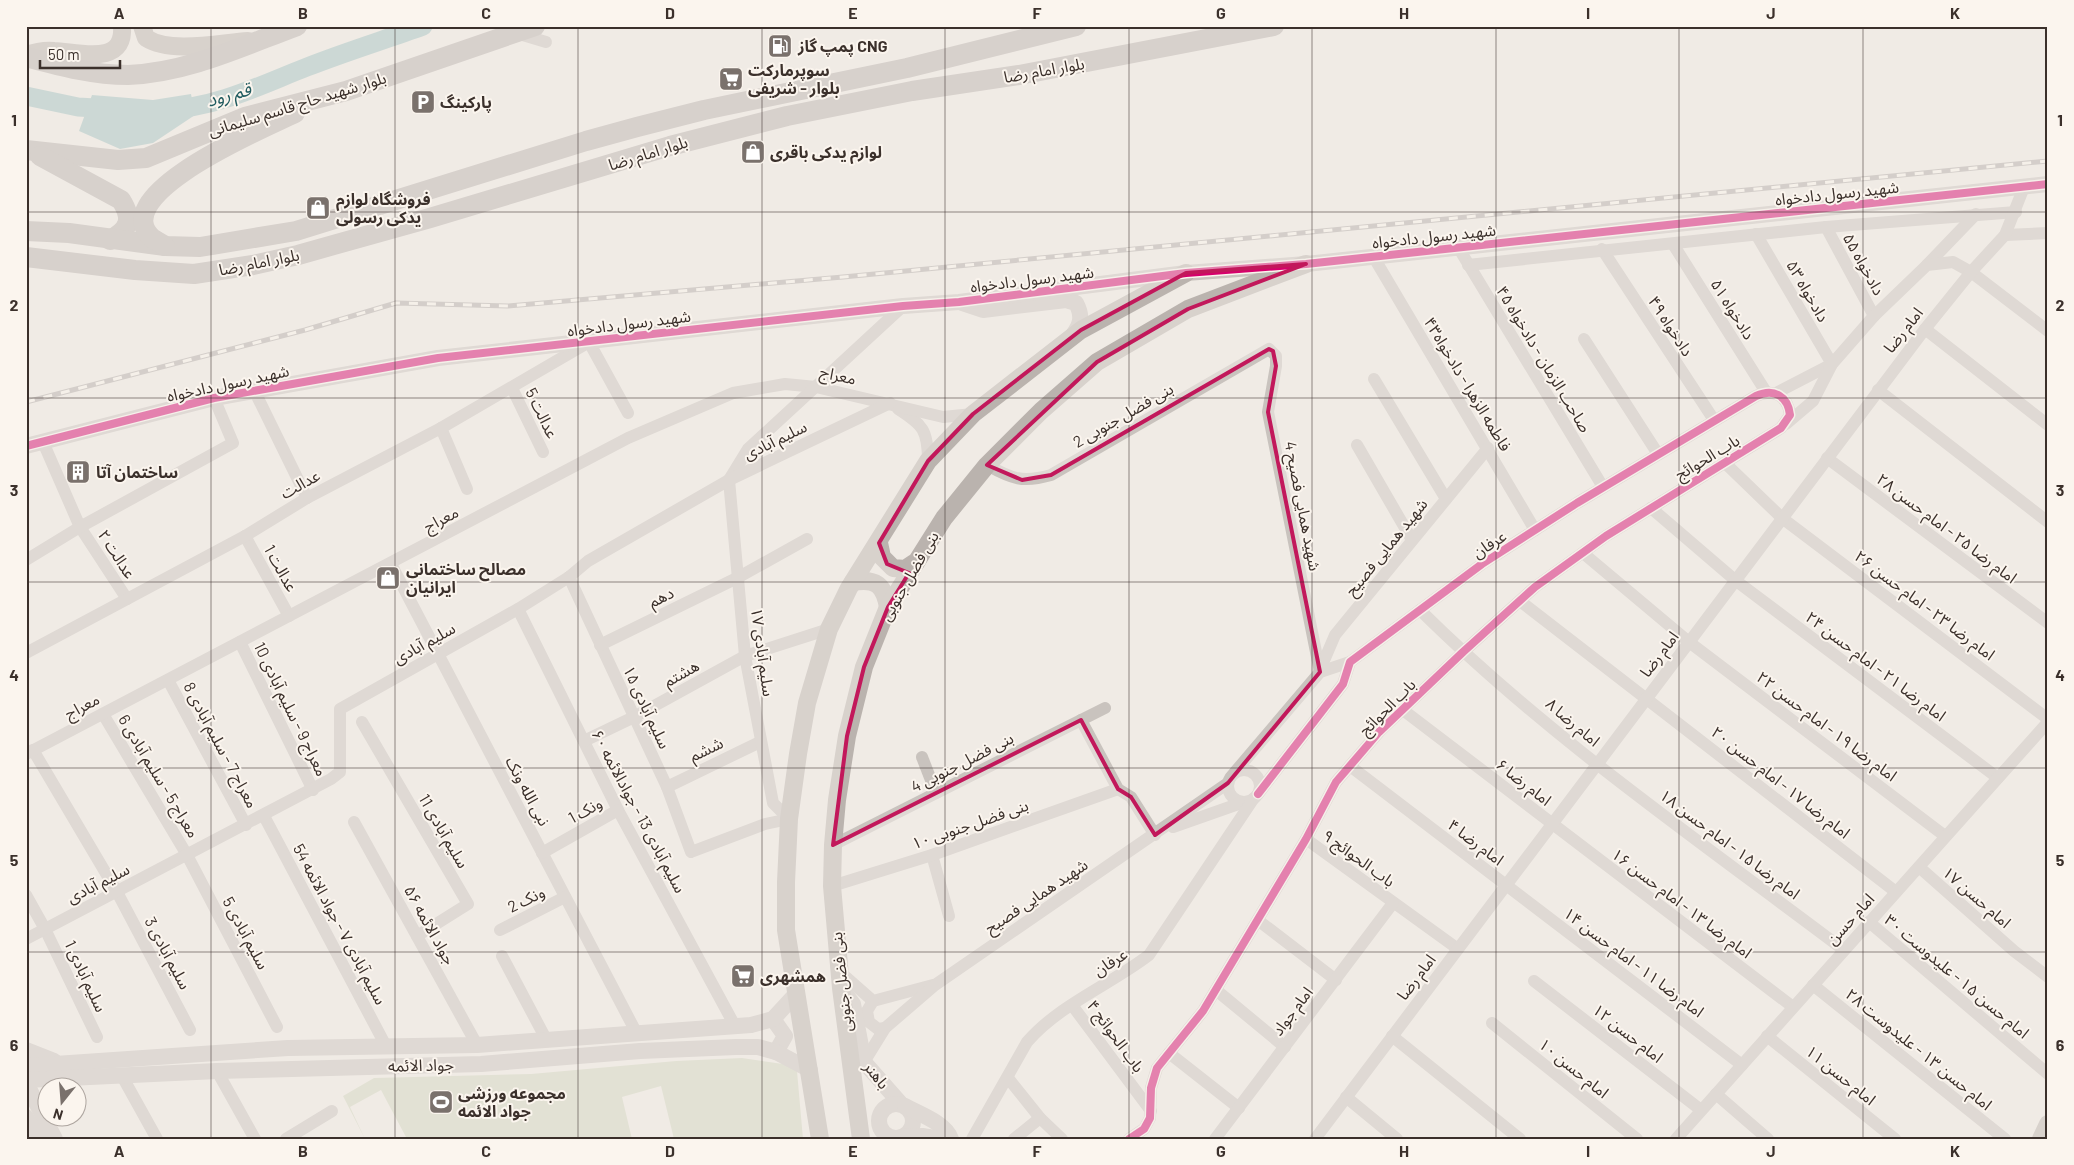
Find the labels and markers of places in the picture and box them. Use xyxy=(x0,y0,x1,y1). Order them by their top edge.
fuel station icon: پمپ گاز CNG xyxy=(767,33,793,59)
place label: پمپ گاز CNG xyxy=(797,36,888,57)
place label: سوپرمارکت بلوار - شریفی xyxy=(748,60,840,98)
supermarket icon: سوپرمارکت بلوار - شریفی xyxy=(718,66,744,92)
parking icon: پارکینگ xyxy=(410,89,436,115)
place label: پارکینگ xyxy=(440,92,492,113)
shop icon: لوازم یدکی باقری xyxy=(740,139,766,165)
place label: لوازم یدکی باقری xyxy=(770,142,882,164)
place label: فروشگاه لوازم یدکی رسولی xyxy=(336,189,431,227)
shop icon: فروشگاه لوازم یدکی رسولی xyxy=(305,195,331,221)
building icon: ساختمان آتا xyxy=(65,459,91,485)
place label: ساختمان آتا xyxy=(96,462,178,482)
place label: مصالح ساختمانی ایرانیان xyxy=(406,559,526,597)
shop icon: مصالح ساختمانی ایرانیان xyxy=(375,565,401,591)
supermarket icon: همشهری xyxy=(730,963,756,989)
place label: همشهری xyxy=(760,966,826,986)
place label: مجموعه ورزشی جواد الائمه xyxy=(458,1083,566,1121)
sports icon: مجموعه ورزشی جواد الائمه xyxy=(428,1089,454,1115)

